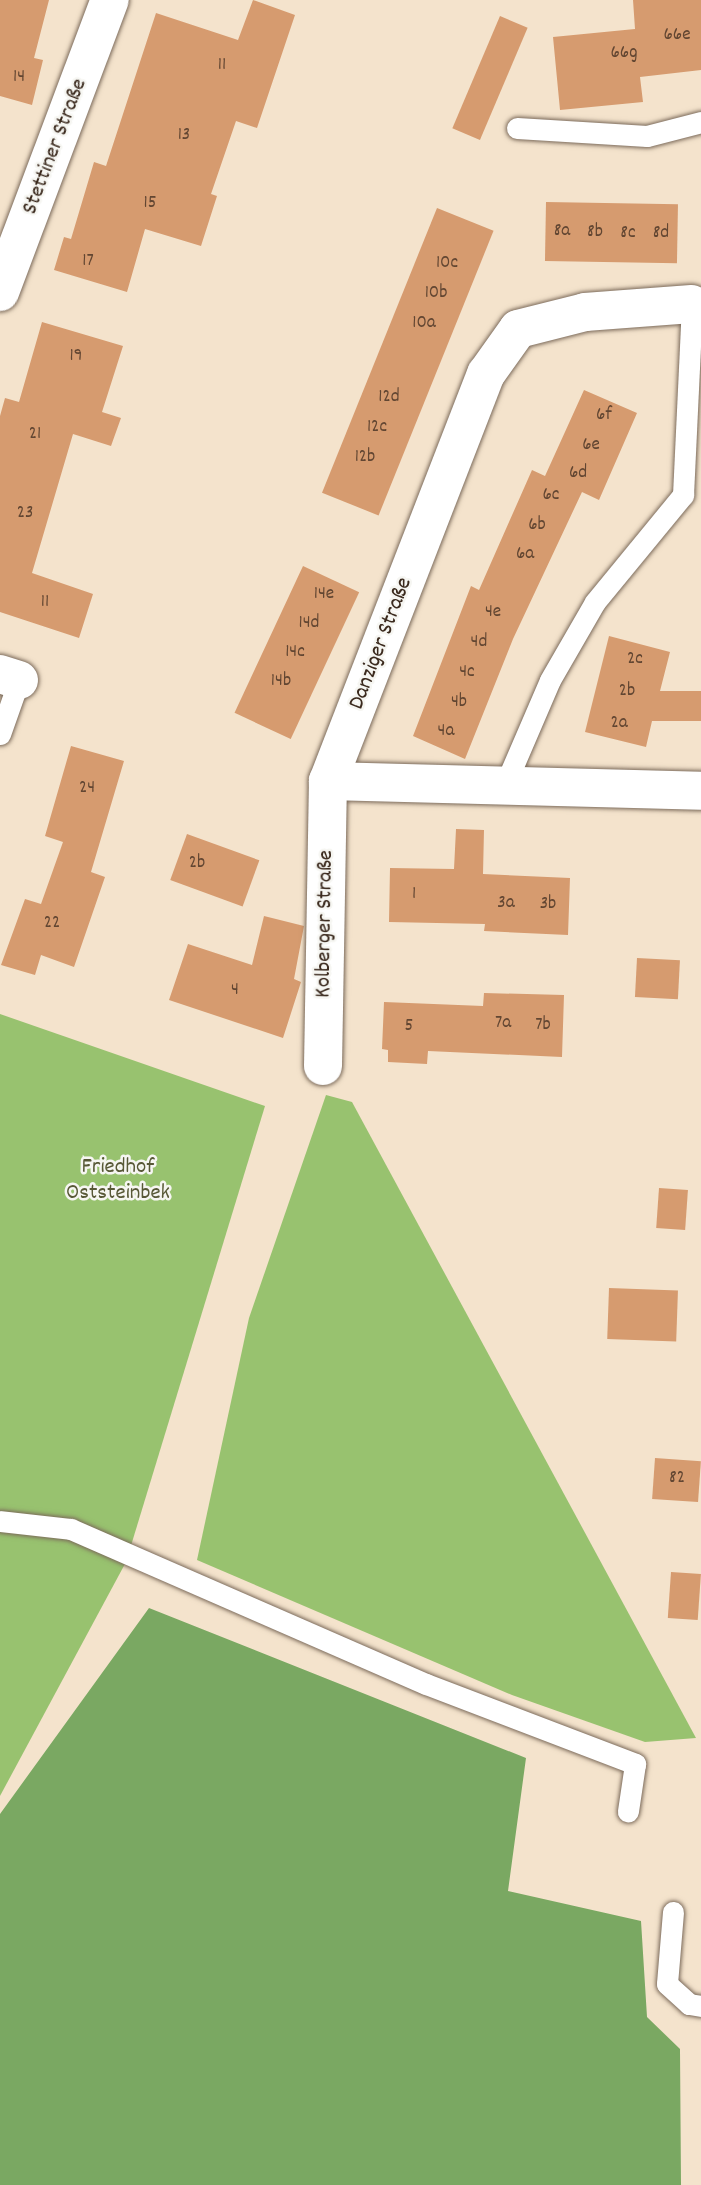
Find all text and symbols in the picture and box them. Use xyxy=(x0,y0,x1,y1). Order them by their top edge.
house number: 66e xyxy=(664,25,690,47)
house number: 66g xyxy=(611,43,637,65)
house number: 11 xyxy=(218,55,226,77)
house number: 14 xyxy=(13,67,25,89)
street label: Stettiner Straße xyxy=(17,75,95,219)
house number: 13 xyxy=(178,125,190,147)
house number: 15 xyxy=(144,193,156,215)
house number: 8a xyxy=(554,221,570,243)
house number: 8b xyxy=(587,222,603,244)
house number: 8c xyxy=(620,223,636,245)
house number: 8d xyxy=(653,223,669,245)
house number: 17 xyxy=(82,251,94,273)
house number: 10c xyxy=(436,253,458,275)
house number: 10b xyxy=(425,283,447,305)
house number: 10a xyxy=(412,313,436,335)
house number: 19 xyxy=(70,346,82,368)
house number: 12d xyxy=(378,387,400,409)
house number: 6f xyxy=(596,405,612,427)
house number: 12c xyxy=(367,417,387,439)
house number: 21 xyxy=(29,424,41,446)
house number: 6e xyxy=(582,435,600,457)
house number: 12b xyxy=(355,447,375,469)
house number: 6d xyxy=(569,463,587,485)
house number: 6c xyxy=(543,485,559,507)
house number: 23 xyxy=(17,503,33,525)
house number: 6b xyxy=(528,515,546,537)
house number: 6a xyxy=(516,544,534,566)
street label: Danziger Straße xyxy=(344,574,420,714)
house number: 14e xyxy=(314,584,334,606)
house number: 11 xyxy=(41,592,49,614)
house number: 4e xyxy=(485,602,501,624)
house number: 14d xyxy=(299,613,319,635)
house number: 4d xyxy=(471,632,487,654)
house number: 14c xyxy=(285,642,305,664)
house number: 2c xyxy=(627,649,643,671)
house number: 4c xyxy=(459,662,475,684)
house number: 14b xyxy=(271,671,291,693)
house number: 2b xyxy=(619,681,635,703)
house number: 4b xyxy=(451,692,467,714)
house number: 2a xyxy=(610,713,628,735)
house number: 4a xyxy=(438,721,454,743)
house number: 24 xyxy=(79,778,95,800)
street label: Kolberger Straße xyxy=(311,850,341,998)
house number: 2b xyxy=(189,853,205,875)
house number: 1 xyxy=(412,884,416,906)
house number: 3a xyxy=(497,893,515,915)
house number: 3b xyxy=(540,894,556,916)
house number: 22 xyxy=(44,913,60,935)
house number: 4 xyxy=(231,980,239,1002)
house number: 7a xyxy=(495,1013,511,1035)
house number: 7b xyxy=(535,1015,551,1037)
house number: 5 xyxy=(405,1016,413,1038)
park label: Friedhof Oststeinbek xyxy=(66,1154,170,1208)
house number: 82 xyxy=(669,1468,685,1490)

